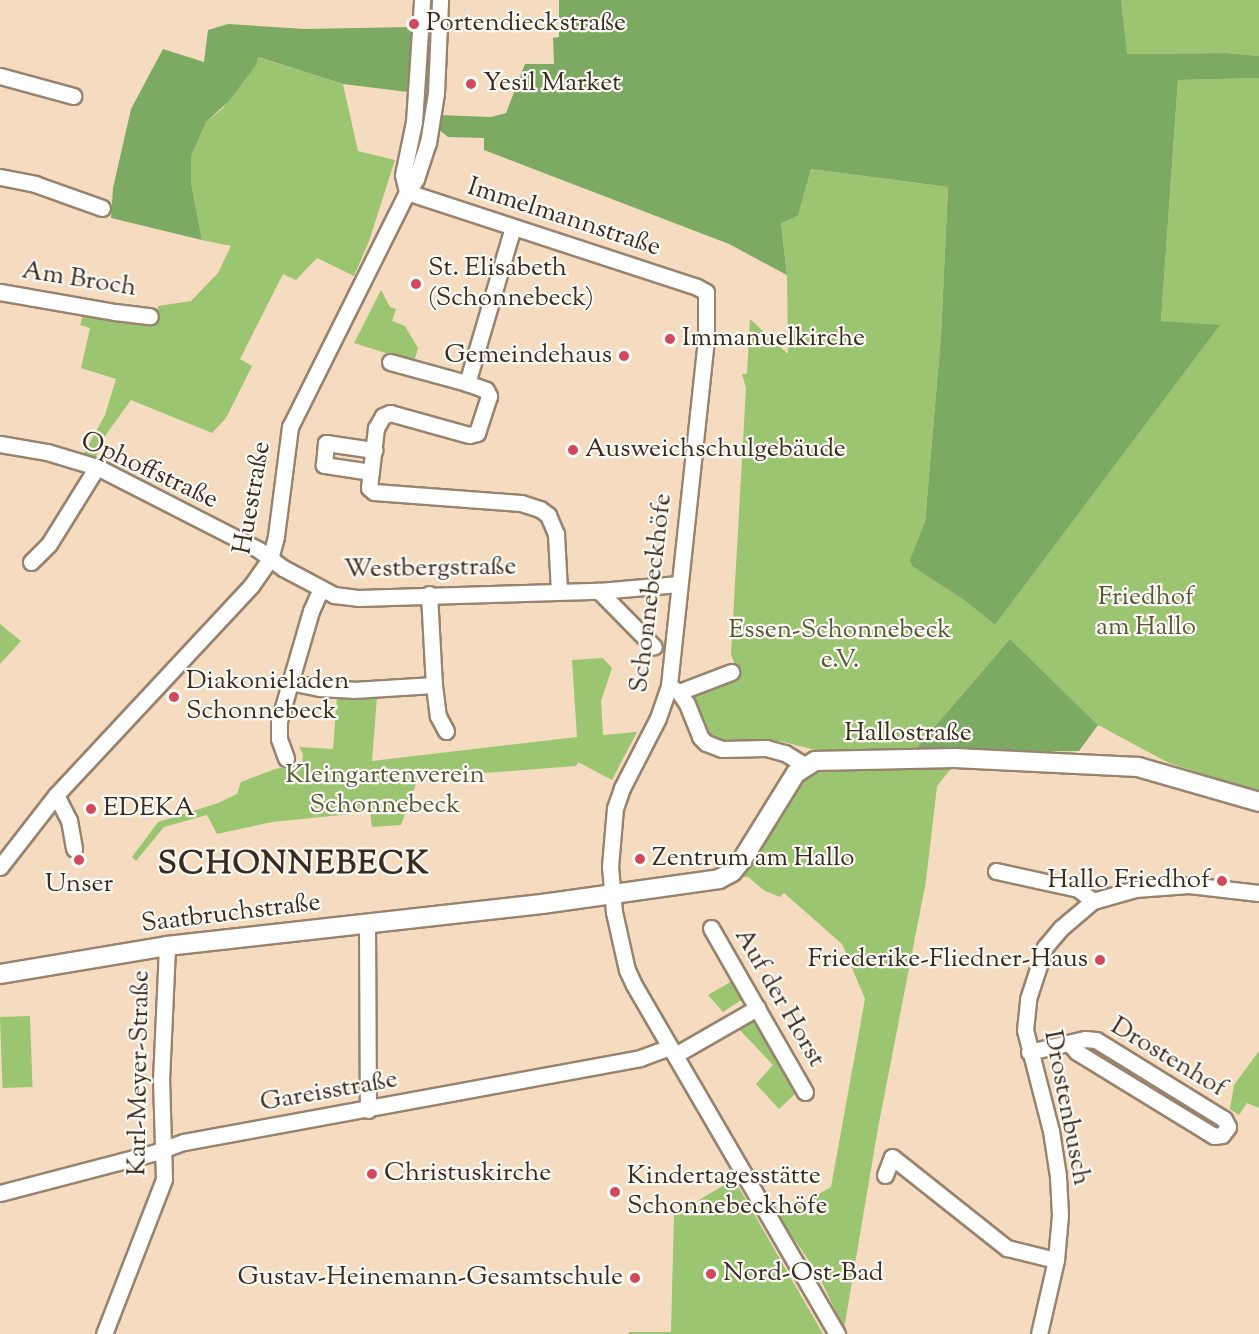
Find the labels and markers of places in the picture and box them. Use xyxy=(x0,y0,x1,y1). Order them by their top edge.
place label: Portendieckstraße xyxy=(426,8,626,40)
marker: Portendieckstraße xyxy=(407,17,421,31)
place label: Yesil Market xyxy=(483,68,621,100)
marker: Yesil Market xyxy=(464,77,478,91)
place label: St. Elisabeth (Schonnebeck) xyxy=(428,253,594,314)
marker: St. Elisabeth (Schonnebeck) xyxy=(409,277,423,291)
place label: Immanuelkirche xyxy=(682,323,865,355)
marker: Immanuelkirche xyxy=(663,332,677,346)
place label: Gemeindehaus xyxy=(444,340,612,372)
marker: Gemeindehaus xyxy=(617,349,631,363)
place label: Ausweichschulgebäude xyxy=(585,434,846,466)
marker: Ausweichschulgebäude xyxy=(566,443,580,457)
place label: Diakonieladen Schonnebeck xyxy=(186,666,349,728)
marker: Diakonieladen Schonnebeck xyxy=(167,690,181,704)
place label: EDEKA xyxy=(103,793,195,825)
marker: EDEKA xyxy=(84,802,98,816)
place label: Zentrum am Hallo xyxy=(652,843,855,875)
marker: Zentrum am Hallo xyxy=(633,852,647,866)
marker: Unser xyxy=(72,853,86,867)
place label: Hallo Friedhof xyxy=(1047,865,1210,897)
place label: Unser xyxy=(45,869,113,901)
marker: Hallo Friedhof xyxy=(1215,874,1229,888)
place label: Friederike-Fliedner-Haus xyxy=(808,944,1088,976)
marker: Friederike-Fliedner-Haus xyxy=(1093,953,1107,967)
place label: Christuskirche xyxy=(384,1158,551,1190)
place label: Kindertagesstätte Schonnebeckhöfe xyxy=(627,1161,828,1222)
marker: Christuskirche xyxy=(365,1167,379,1181)
marker: Kindertagesstätte Schonnebeckhöfe xyxy=(608,1185,622,1199)
place label: Nord-Ost-Bad xyxy=(723,1258,883,1290)
place label: Gustav-Heinemann-Gesamtschule xyxy=(238,1262,623,1294)
marker: Nord-Ost-Bad xyxy=(704,1267,718,1281)
marker: Gustav-Heinemann-Gesamtschule xyxy=(628,1271,642,1285)

